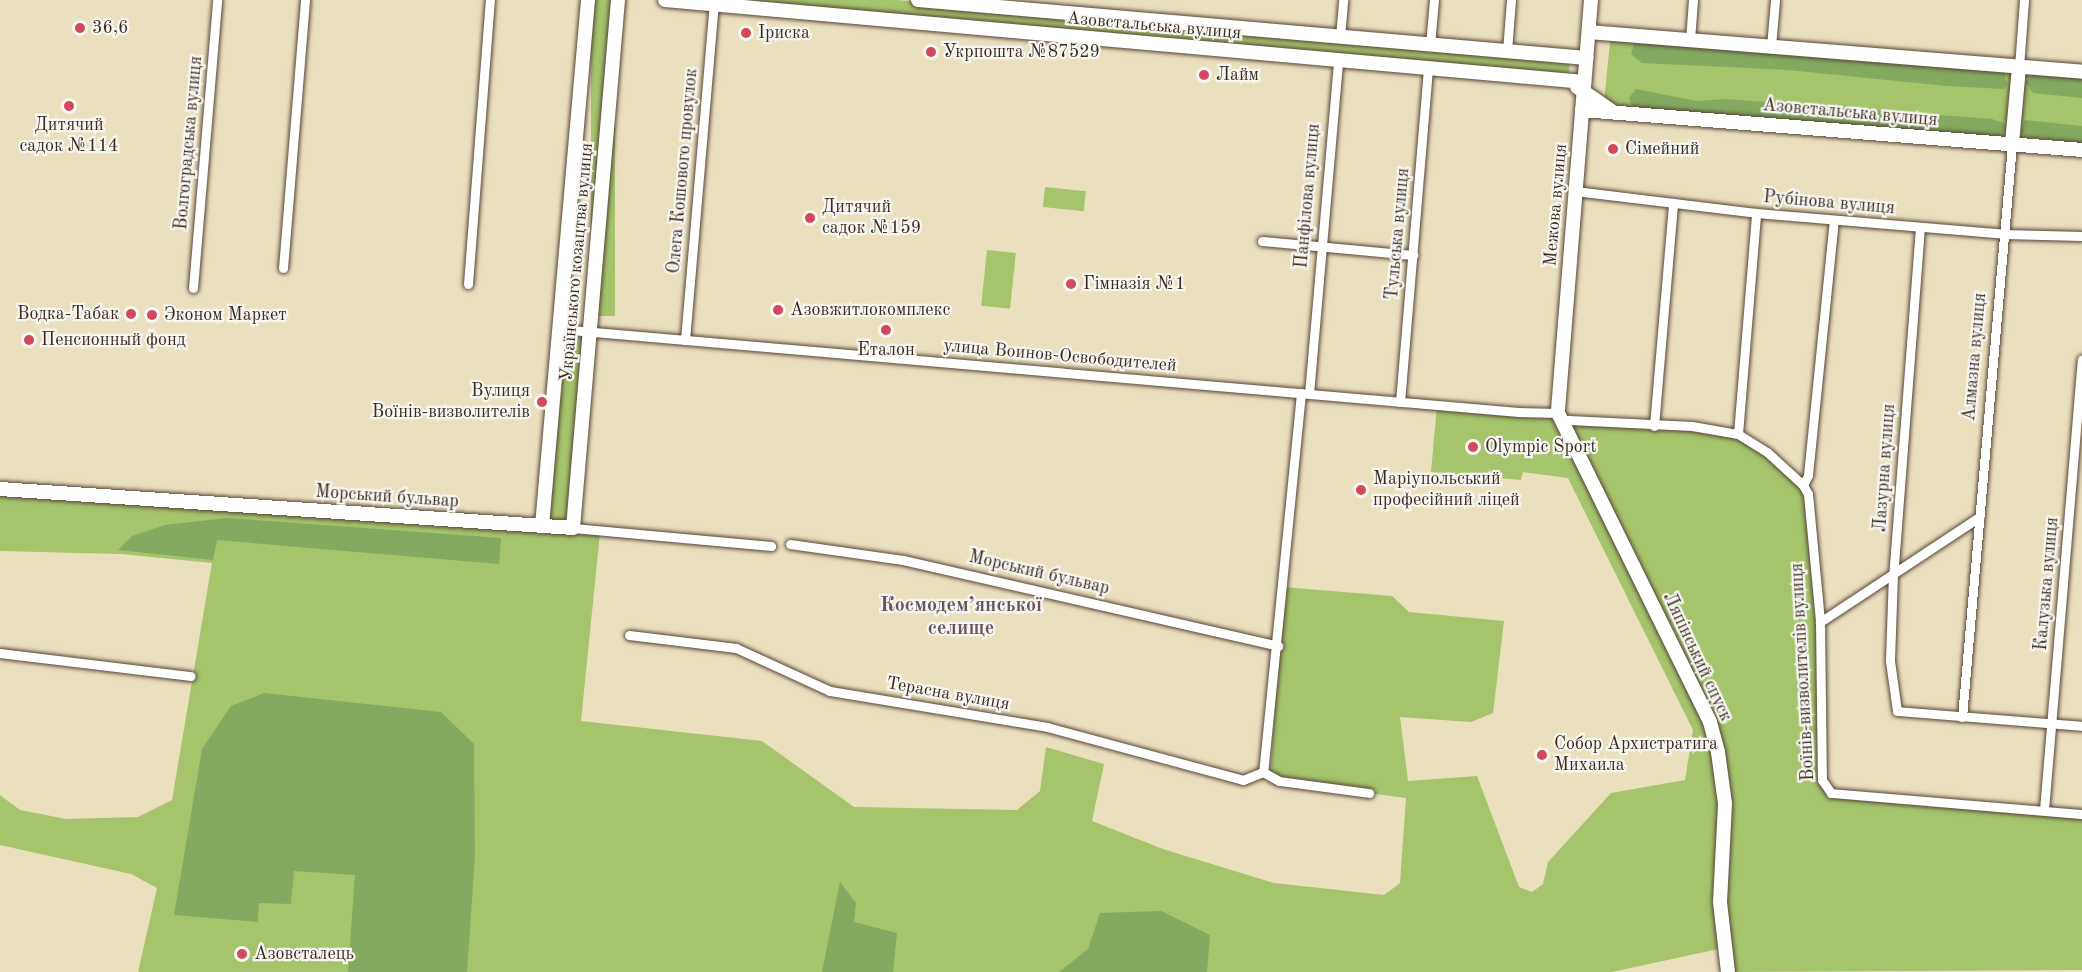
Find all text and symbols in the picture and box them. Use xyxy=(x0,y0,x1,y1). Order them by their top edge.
street label: Азовстальська вулиця xyxy=(1066,8,1242,44)
place label: 36,6 xyxy=(92,17,128,39)
marker: 36,6 xyxy=(73,21,87,35)
place label: Іриска xyxy=(758,22,810,44)
marker: Іриска xyxy=(739,26,753,40)
place label: Укрпошта №87529 xyxy=(943,41,1100,63)
marker: Укрпошта №87529 xyxy=(924,45,938,59)
street label: Волгоградська вулиця xyxy=(171,55,207,231)
place label: Лайм xyxy=(1216,64,1259,86)
street label: Олега Кошового провулок xyxy=(663,67,703,275)
marker: Лайм xyxy=(1197,68,1211,82)
street label: Азовстальська вулиця xyxy=(1762,95,1938,131)
marker: Дитячий садок №114 xyxy=(62,99,76,113)
place label: Дитячий садок №114 xyxy=(19,115,119,158)
street label: Панфілова вулиця xyxy=(1291,123,1325,269)
place label: Сімейний xyxy=(1625,138,1699,160)
street label: Українського козацтва вулиця xyxy=(556,142,598,382)
marker: Сімейний xyxy=(1606,142,1620,156)
street label: Межова вулиця xyxy=(1540,143,1572,267)
street label: Тульська вулиця xyxy=(1381,167,1415,301)
street label: Рубінова вулиця xyxy=(1762,186,1896,220)
place label: Дитячий садок №159 xyxy=(822,197,921,240)
marker: Дитячий садок №159 xyxy=(803,211,817,225)
place label: Гімназія №1 xyxy=(1083,273,1185,295)
marker: Гімназія №1 xyxy=(1064,277,1078,291)
street label: Алмазна вулиця xyxy=(1959,292,1991,422)
place label: Азовжитлокомплекс xyxy=(790,299,950,321)
place label: Водка-Табак xyxy=(17,303,119,325)
marker: Азовжитлокомплекс xyxy=(771,303,785,317)
place label: Эконом Маркет xyxy=(164,304,287,326)
marker: Водка-Табак xyxy=(124,307,138,321)
marker: Эконом Маркет xyxy=(145,308,159,322)
marker: Еталон xyxy=(879,323,893,337)
place label: Пенсионный фонд xyxy=(41,329,186,351)
marker: Пенсионный фонд xyxy=(22,333,36,347)
street label: улица Воинов-Освободителей xyxy=(943,335,1177,377)
place label: Еталон xyxy=(857,339,915,361)
place label: Вулиця Воїнів-визволителів xyxy=(372,381,530,424)
marker: Вулиця Воїнів-визволителів xyxy=(535,395,549,409)
street label: Лазурна вулиця xyxy=(1870,403,1900,533)
place label: Olympic Sport xyxy=(1485,436,1596,458)
marker: Olympic Sport xyxy=(1466,440,1480,454)
place label: Маріупольський професійний ліцей xyxy=(1373,469,1520,512)
street label: Морський бульвар xyxy=(314,481,460,513)
marker: Маріупольський професійний ліцей xyxy=(1354,483,1368,497)
street label: Калузька вулиця xyxy=(2030,516,2064,652)
street label: Морський бульвар xyxy=(966,546,1112,600)
street label: Воїнів-визволителів вулиця xyxy=(1786,562,1820,782)
street label: Ляпінський спуск xyxy=(1658,589,1736,725)
district label: Космодем’янської селище xyxy=(880,595,1042,642)
street label: Терасна вулиця xyxy=(885,673,1011,715)
place label: Собор Архистратига Михаила xyxy=(1554,734,1718,777)
marker: Собор Архистратига Михаила xyxy=(1535,748,1549,762)
place label: Азовсталець xyxy=(254,943,354,965)
marker: Азовсталець xyxy=(235,947,249,961)

